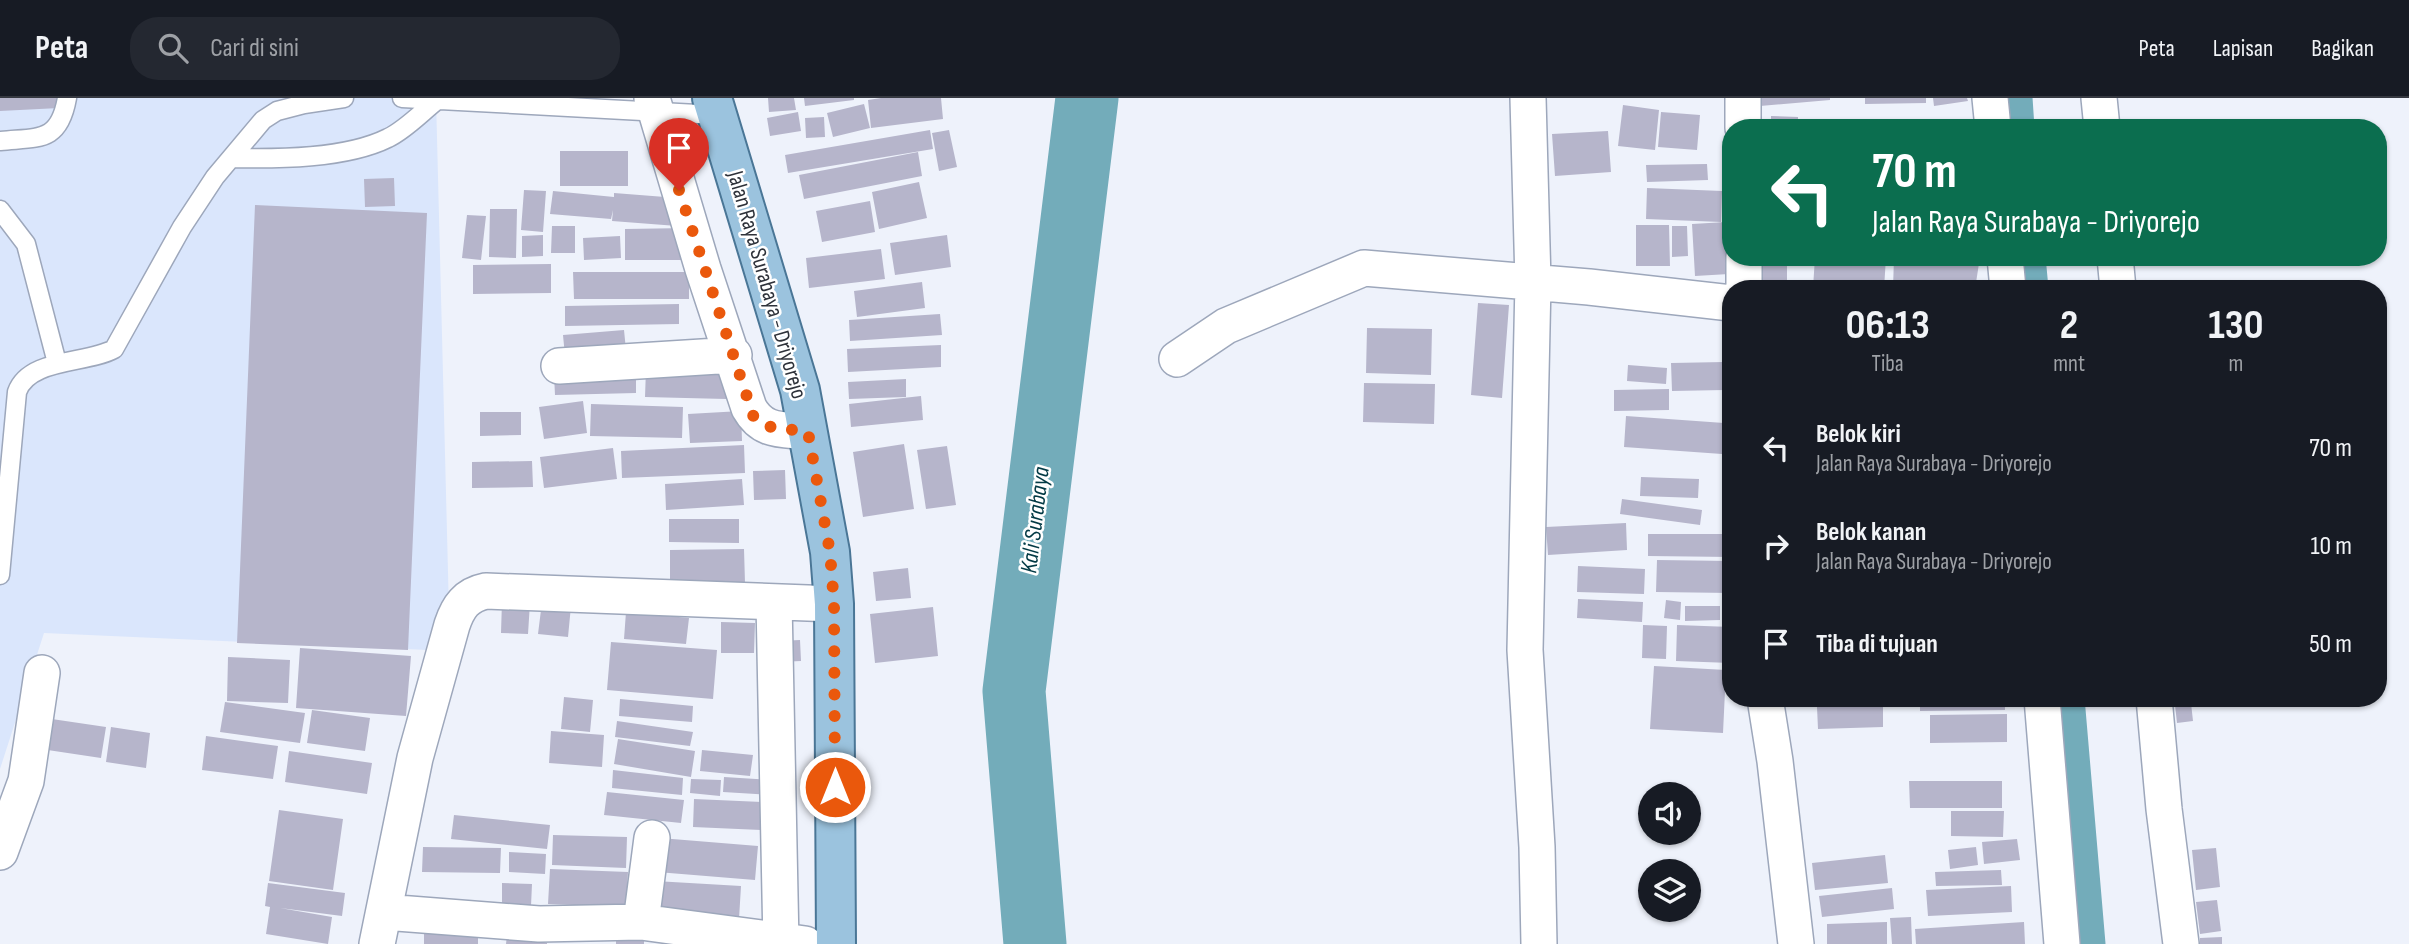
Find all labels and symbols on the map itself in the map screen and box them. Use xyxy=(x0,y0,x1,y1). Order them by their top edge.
pin xyxy=(649,118,709,190)
street label: Jalan Raya Surabaya - Driyorejo xyxy=(721,167,813,402)
water label: Kali Surabaya xyxy=(1014,465,1056,575)
position arrow xyxy=(798,750,872,824)

